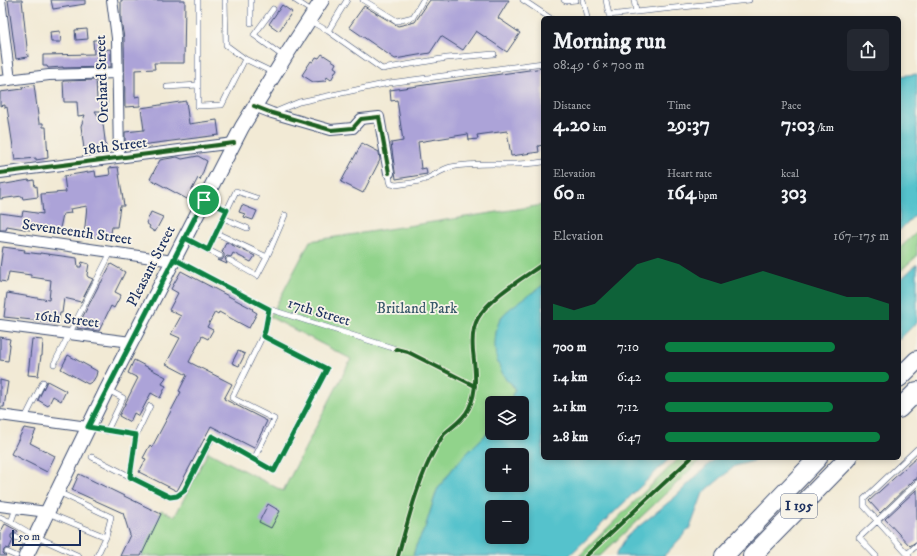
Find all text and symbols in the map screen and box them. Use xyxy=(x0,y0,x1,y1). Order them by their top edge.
text: Morning run xyxy=(553,28,666,55)
button: share xyxy=(847,29,889,71)
street label: Orchard Street xyxy=(91,34,113,124)
text: 08:49 · 6 × 700 m xyxy=(553,57,645,73)
text: Distance xyxy=(553,99,591,113)
text: Time xyxy=(667,99,691,113)
text: Pace xyxy=(781,99,801,113)
text: 4.20 xyxy=(553,113,590,138)
text: 29:37 xyxy=(667,113,710,138)
text: 7:03 xyxy=(781,113,815,138)
text: km xyxy=(590,121,606,135)
text: /km xyxy=(815,121,834,135)
street label: 18th Street xyxy=(82,133,148,159)
text: Elevation xyxy=(553,167,596,181)
text: Heart rate xyxy=(667,167,712,181)
text: kcal xyxy=(781,167,799,181)
text: 60 xyxy=(553,181,574,206)
text: 164 xyxy=(667,181,696,206)
text: 303 xyxy=(781,181,807,206)
pin xyxy=(187,183,221,217)
icon: arrive xyxy=(193,189,215,211)
text: m xyxy=(574,189,585,203)
text: bpm xyxy=(696,189,718,203)
street label: Seventeenth Street xyxy=(21,215,133,249)
street label: Pleasant Street xyxy=(122,222,180,310)
text: Elevation xyxy=(553,228,603,244)
text: 167–175 m xyxy=(833,228,889,244)
street label: 17th Street xyxy=(285,293,353,331)
park label: Britland Park xyxy=(377,299,458,318)
street label: 16th Street xyxy=(34,306,100,332)
text: 700 m xyxy=(553,339,586,355)
text: 7:10 xyxy=(617,339,639,355)
text: 1.4 km xyxy=(553,369,587,385)
text: 6:42 xyxy=(617,369,641,385)
map controls xyxy=(485,396,529,544)
button: layers xyxy=(485,396,529,440)
text: 2.1 km xyxy=(553,399,586,415)
text: 7:12 xyxy=(617,399,638,415)
text: 2.8 km xyxy=(553,429,588,445)
text: 6:47 xyxy=(617,429,641,445)
button: + xyxy=(485,448,529,492)
road number: I 195 xyxy=(781,494,817,518)
button: − xyxy=(485,500,529,544)
scale bar xyxy=(12,528,81,547)
text: 50 m xyxy=(18,530,40,544)

